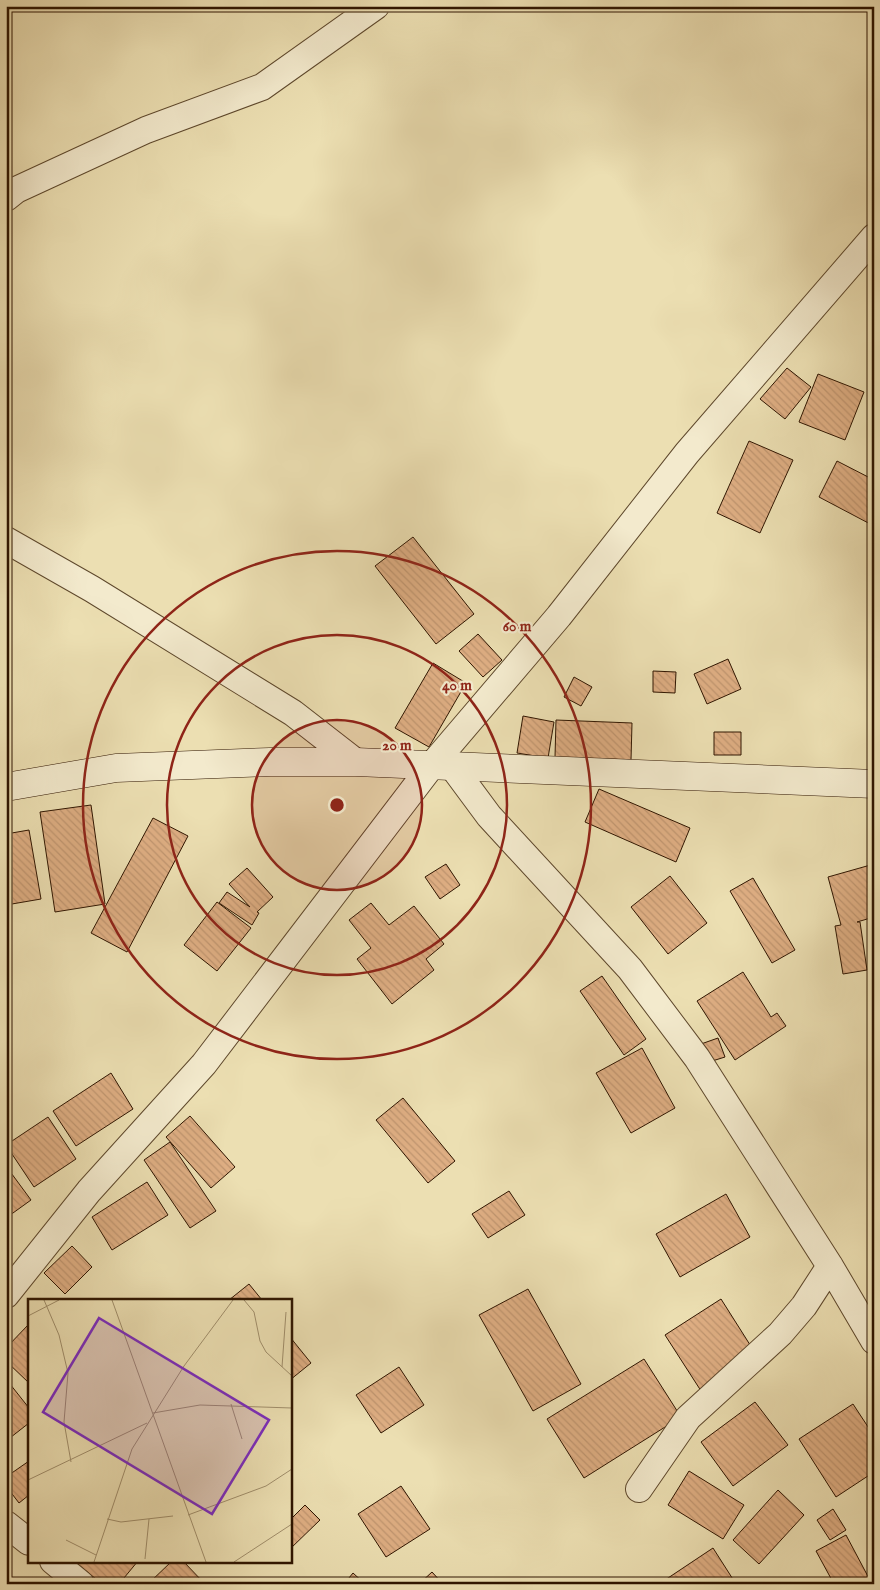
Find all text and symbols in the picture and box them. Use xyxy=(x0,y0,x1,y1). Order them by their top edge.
text: 60 m xyxy=(503,617,532,636)
text: 40 m xyxy=(442,676,472,695)
text: 20 m xyxy=(382,736,412,755)
centre of rings xyxy=(328,796,346,814)
inset map xyxy=(28,1299,291,1562)

